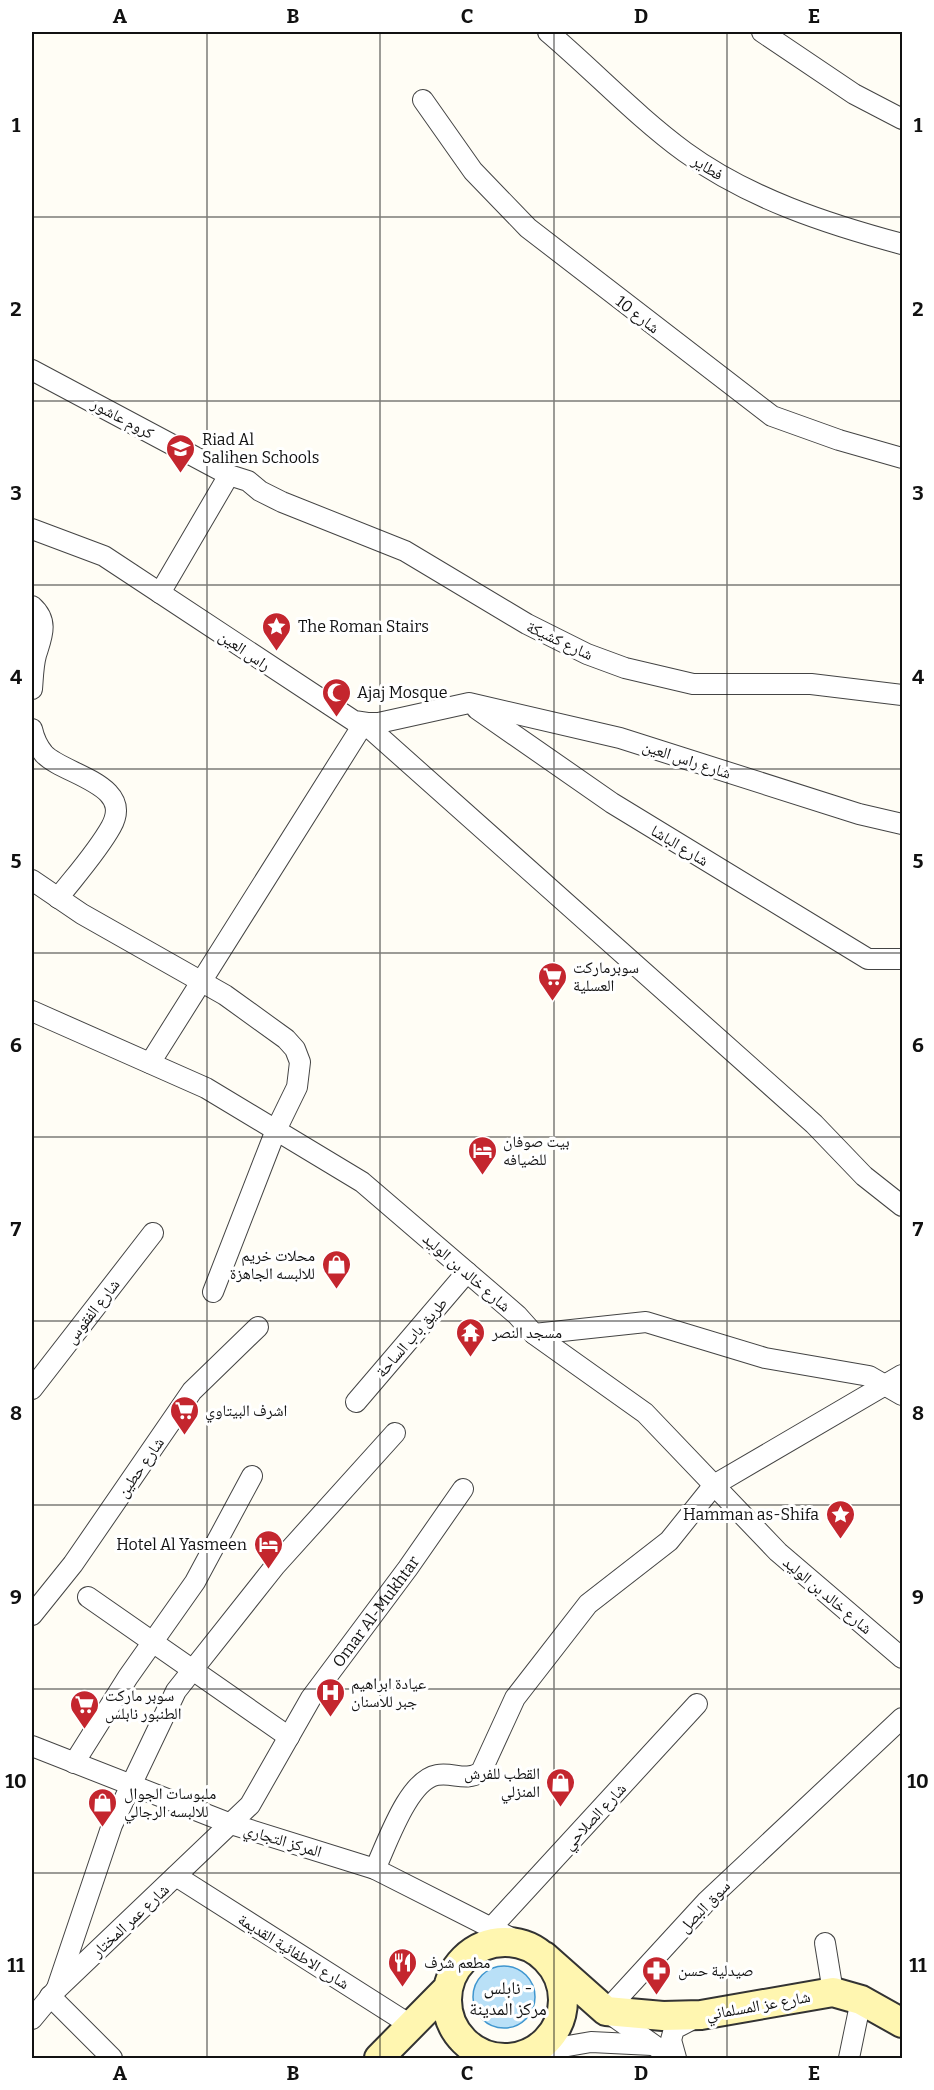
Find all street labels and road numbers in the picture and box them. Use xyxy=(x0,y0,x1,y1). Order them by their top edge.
street label: فطاير xyxy=(688,150,727,184)
street label: شارع 10 xyxy=(611,291,663,338)
street label: كروم عاشور xyxy=(87,394,158,444)
street label: شارع كشيكة xyxy=(523,617,596,665)
street label: راس العين xyxy=(215,626,274,675)
street label: شارع راس العين xyxy=(640,736,734,784)
street label: شارع الباشا xyxy=(647,821,712,871)
street label: شارع خالد بن الوليد xyxy=(418,1229,515,1317)
street label: شارع الفقوس xyxy=(61,1275,124,1348)
street label: طريق باب الساحة xyxy=(372,1294,452,1382)
street label: شارع حطين xyxy=(113,1434,169,1502)
street label: Omar Al-Mukhtar xyxy=(329,1552,423,1671)
street label: شارع خالد بن الوليد xyxy=(779,1553,876,1639)
street label: شارع الصلاحي xyxy=(559,1779,632,1856)
street label: المركز التجاري xyxy=(241,1820,324,1864)
street label: سوق البصل xyxy=(675,1876,735,1937)
street label: شارع عمر المختار xyxy=(87,1880,173,1962)
street label: شارع الاطفائية القديمة xyxy=(234,1910,353,1994)
street label: شارع عز المسلماني xyxy=(704,1987,812,2027)

